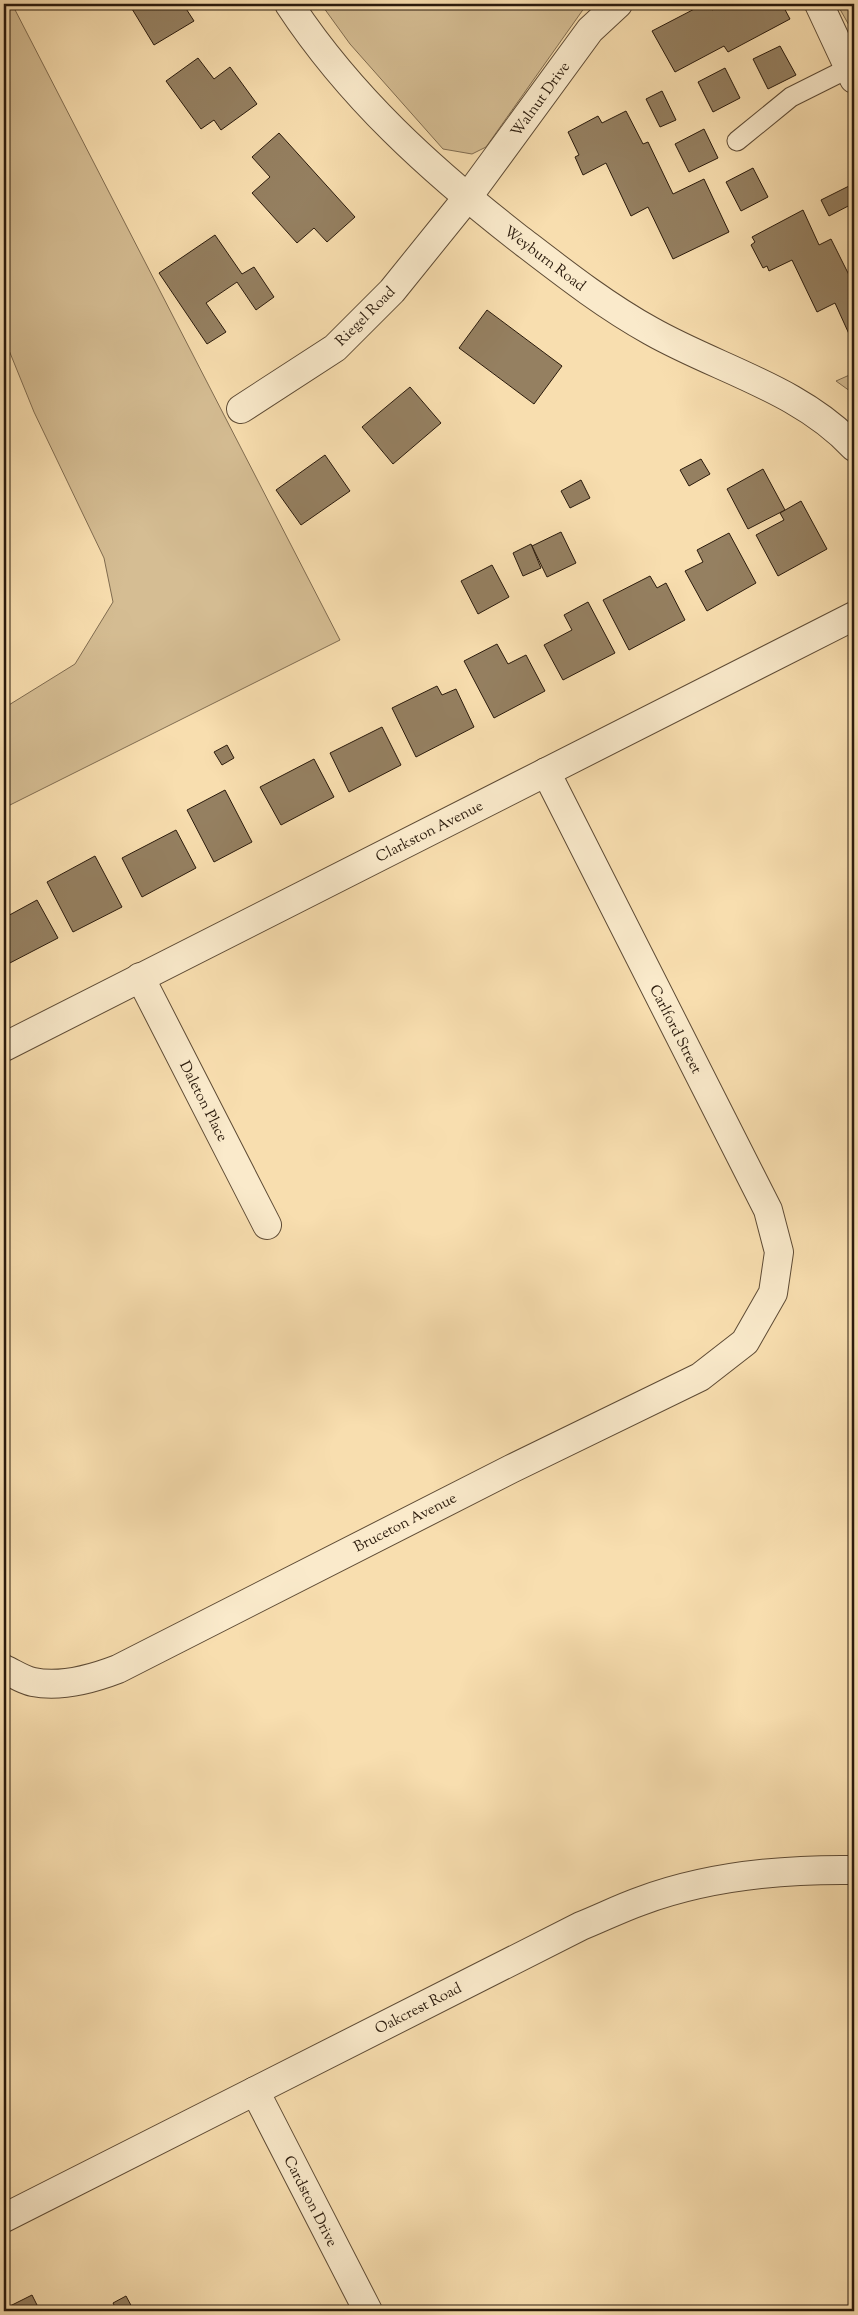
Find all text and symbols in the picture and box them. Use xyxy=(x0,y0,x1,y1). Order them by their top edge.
street label: Walnut Drive xyxy=(507,58,576,142)
street label: Weyburn Road xyxy=(499,221,590,297)
street label: Riegel Road xyxy=(331,282,401,352)
street label: Clarkston Avenue xyxy=(372,796,487,869)
street label: Carlford Street xyxy=(643,982,706,1078)
street label: Daleton Place xyxy=(173,1058,232,1146)
street label: Bruceton Avenue xyxy=(351,1488,461,1558)
street label: Oakcrest Road xyxy=(372,1978,466,2040)
street label: Cardston Drive xyxy=(278,2152,342,2251)

